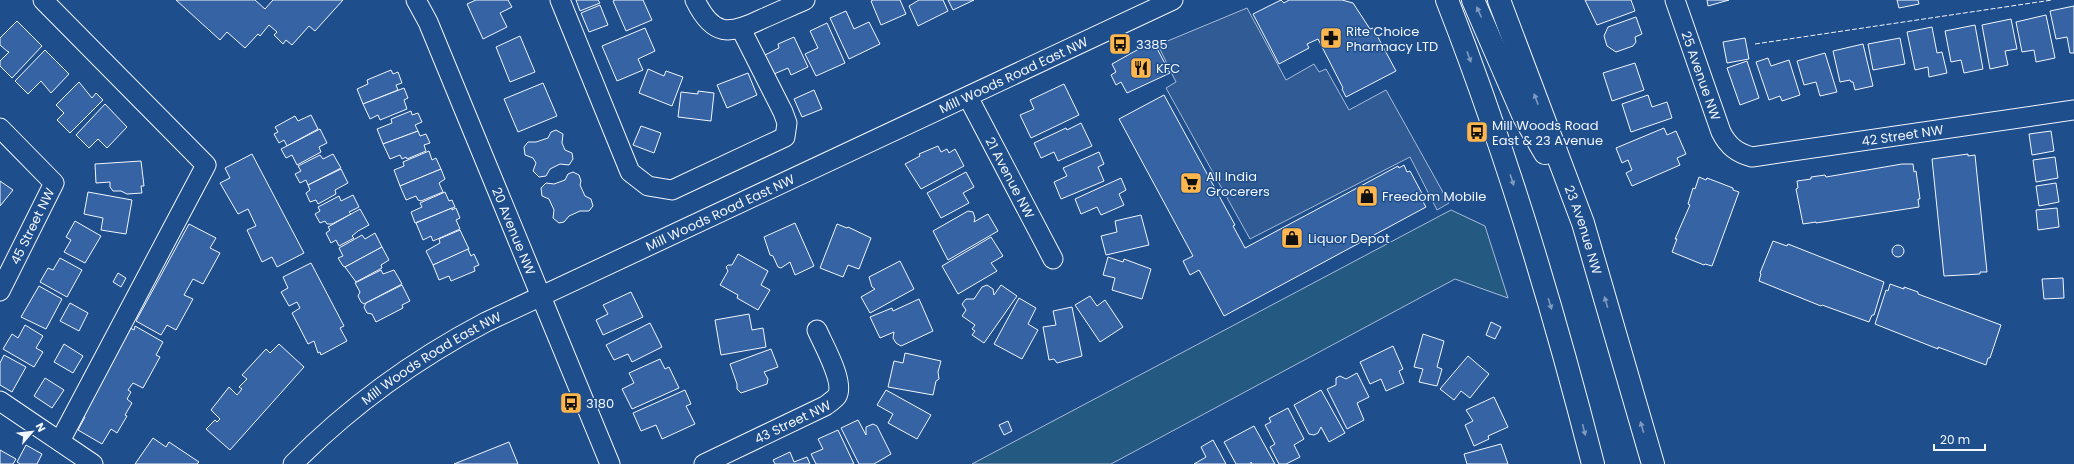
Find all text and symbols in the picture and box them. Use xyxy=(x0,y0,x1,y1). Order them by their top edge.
one-way arrow xyxy=(1476,7,1482,18)
place label: Rite Choice Pharmacy LTD xyxy=(1346,22,1438,56)
pharmacy icon: Rite Choice Pharmacy LTD xyxy=(1318,25,1344,51)
street label: 25 Avenue NW xyxy=(1677,29,1725,123)
bus stop icon: 3385 xyxy=(1107,31,1133,57)
street label: Mill Woods Road East NW xyxy=(936,32,1091,118)
place label: 3385 xyxy=(1136,35,1168,54)
one-way arrow xyxy=(1467,52,1473,64)
restaurant icon: KFC xyxy=(1128,55,1154,81)
place label: KFC xyxy=(1156,59,1180,78)
one-way arrow xyxy=(1533,93,1539,105)
place label: Mill Woods Road East & 23 Avenue xyxy=(1492,116,1603,150)
bus stop icon: Mill Woods Road East & 23 Avenue xyxy=(1464,119,1490,145)
street label: 42 Street NW xyxy=(1860,120,1945,151)
street label: 21 Avenue NW xyxy=(981,134,1039,222)
place label: All India Grocerers xyxy=(1206,167,1270,201)
street label: Mill Woods Road East NW xyxy=(643,170,798,256)
supermarket icon: All India Grocerers xyxy=(1178,170,1204,196)
one-way arrow xyxy=(1509,174,1515,186)
shop icon: Freedom Mobile xyxy=(1354,183,1380,209)
street label: 23 Avenue NW xyxy=(1560,183,1607,277)
street label: 45 Street NW xyxy=(6,184,59,268)
street label: 20 Avenue NW xyxy=(487,184,540,278)
place label: Freedom Mobile xyxy=(1382,187,1486,206)
shop icon: Liquor Depot xyxy=(1279,225,1305,251)
place label: Liquor Depot xyxy=(1308,229,1390,248)
one-way arrow xyxy=(1603,295,1609,307)
one-way arrow xyxy=(1547,299,1553,311)
street label: Mill Woods Road East NW xyxy=(357,307,505,409)
bus stop icon: 3180 xyxy=(558,390,584,416)
place label: 3180 xyxy=(586,394,614,413)
street label: 43 Street NW xyxy=(751,396,834,449)
north arrow xyxy=(12,412,52,452)
text: N xyxy=(32,420,50,435)
one-way arrow xyxy=(1639,420,1645,432)
one-way arrow xyxy=(1581,424,1587,436)
scale bar xyxy=(1934,426,1985,452)
text: 20 m xyxy=(1940,431,1970,448)

